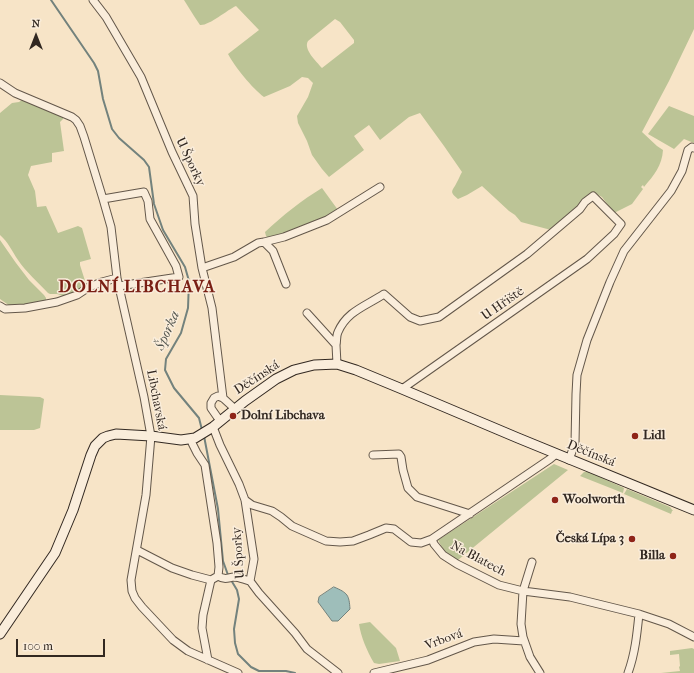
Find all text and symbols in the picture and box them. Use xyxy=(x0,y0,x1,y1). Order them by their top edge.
north arrow xyxy=(16,16,56,56)
text: N xyxy=(32,17,40,30)
street label: U Šporky xyxy=(172,135,208,189)
district label: DOLNÍ LIBCHAVA xyxy=(58,278,216,298)
street label: U Hřiště xyxy=(479,284,527,324)
water label: Šporka xyxy=(152,309,184,353)
street label: Děčínská xyxy=(231,358,283,398)
street label: Libchavská xyxy=(143,369,169,431)
place label: Dolní Libchava xyxy=(241,408,325,424)
marker: Dolní Libchava xyxy=(228,411,238,421)
place label: Lidl xyxy=(643,428,665,444)
marker: Lidl xyxy=(630,431,640,441)
street label: Děčínská xyxy=(564,437,618,471)
place label: Woolworth xyxy=(563,492,625,508)
marker: Woolworth xyxy=(550,495,560,505)
street label: U Šporky xyxy=(229,526,249,580)
place label: Česká Lípa 3 xyxy=(556,531,624,547)
marker: Česká Lípa 3 xyxy=(627,534,637,544)
street label: Na Blatech xyxy=(448,538,508,580)
place label: Billa xyxy=(639,548,665,564)
marker: Billa xyxy=(668,551,678,561)
street label: Vrbová xyxy=(423,626,465,654)
scale bar xyxy=(18,631,107,657)
text: 100 m xyxy=(23,639,53,653)

